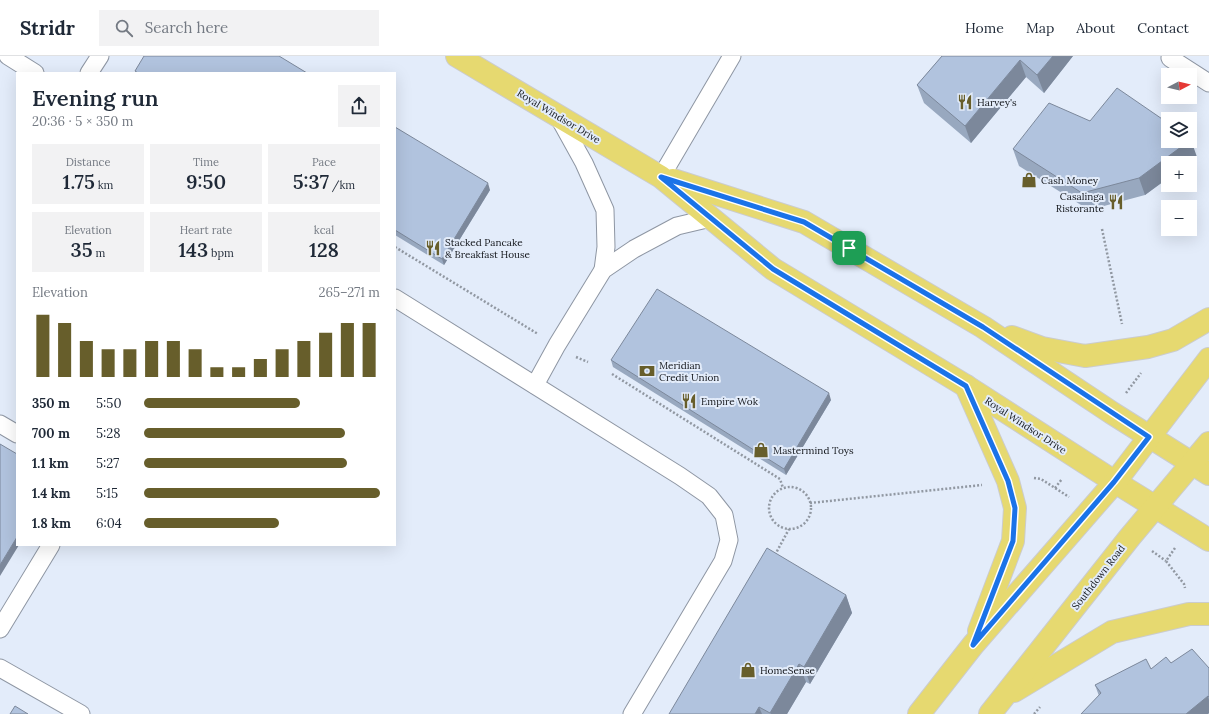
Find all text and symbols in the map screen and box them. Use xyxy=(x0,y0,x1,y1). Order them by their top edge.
search box xyxy=(99,10,379,46)
text: Stridr xyxy=(20,16,75,40)
icon: search xyxy=(113,17,135,39)
text: Search here xyxy=(145,18,228,37)
text: Home xyxy=(965,19,1004,37)
text: Map xyxy=(1026,19,1054,37)
text: About xyxy=(1076,19,1115,37)
text: Contact xyxy=(1137,19,1189,37)
north arrow xyxy=(1161,68,1197,104)
map controls xyxy=(1161,68,1197,236)
text: Evening run xyxy=(32,84,159,112)
button: share xyxy=(338,85,380,127)
street label: Royal Windsor Drive xyxy=(515,86,603,147)
restaurant icon: Harvey's xyxy=(956,93,974,111)
place label: Harvey's xyxy=(977,96,1017,109)
button: layers xyxy=(1161,112,1197,148)
text: 20:36 · 5 × 350 m xyxy=(32,113,133,130)
text: Distance xyxy=(66,155,110,169)
text: Time xyxy=(193,155,219,169)
text: Pace xyxy=(312,155,336,169)
button: + xyxy=(1161,156,1197,192)
text: 1.75 xyxy=(63,169,95,194)
text: 9:50 xyxy=(186,169,226,194)
text: 5:37 xyxy=(293,169,329,194)
shop icon: Cash Money xyxy=(1020,171,1038,189)
place label: Cash Money xyxy=(1041,174,1099,187)
text: km xyxy=(95,178,113,192)
text: /km xyxy=(329,178,355,192)
place label: Casalinga Ristorante xyxy=(1056,190,1105,215)
restaurant icon: Casalinga Ristorante xyxy=(1107,193,1125,211)
button: − xyxy=(1161,200,1197,236)
text: Elevation xyxy=(64,223,112,237)
text: Heart rate xyxy=(180,223,232,237)
text: kcal xyxy=(314,223,334,237)
pin xyxy=(832,231,866,265)
place label: Stacked Pancake & Breakfast House xyxy=(445,236,531,261)
text: 35 xyxy=(71,237,93,262)
text: 143 xyxy=(178,237,208,262)
text: 128 xyxy=(309,237,339,262)
icon: arrive xyxy=(838,237,860,259)
restaurant icon: Stacked Pancake & Breakfast House xyxy=(424,239,442,257)
text: m xyxy=(93,246,105,260)
text: bpm xyxy=(208,246,234,260)
text: Elevation xyxy=(32,284,88,301)
text: 265–271 m xyxy=(318,284,380,301)
place label: Meridian Credit Union xyxy=(659,359,719,384)
bank icon: Meridian Credit Union xyxy=(638,362,656,380)
restaurant icon: Empire Wok xyxy=(680,392,698,410)
street label: Royal Windsor Drive xyxy=(982,394,1070,457)
text: 350 m xyxy=(32,395,70,412)
text: 5:50 xyxy=(96,395,122,412)
place label: Empire Wok xyxy=(701,395,759,408)
text: 700 m xyxy=(32,425,70,442)
text: 5:28 xyxy=(96,425,121,442)
shop icon: Mastermind Toys xyxy=(752,441,770,459)
place label: Mastermind Toys xyxy=(773,444,854,457)
text: 1.1 km xyxy=(32,455,69,472)
text: 5:27 xyxy=(96,455,119,472)
text: 1.4 km xyxy=(32,485,71,502)
text: 5:15 xyxy=(96,485,118,502)
text: 1.8 km xyxy=(32,515,71,532)
text: 6:04 xyxy=(96,515,122,532)
street label: Southdown Road xyxy=(1069,542,1128,612)
shop icon: HomeSense xyxy=(739,661,757,679)
place label: HomeSense xyxy=(760,664,816,677)

